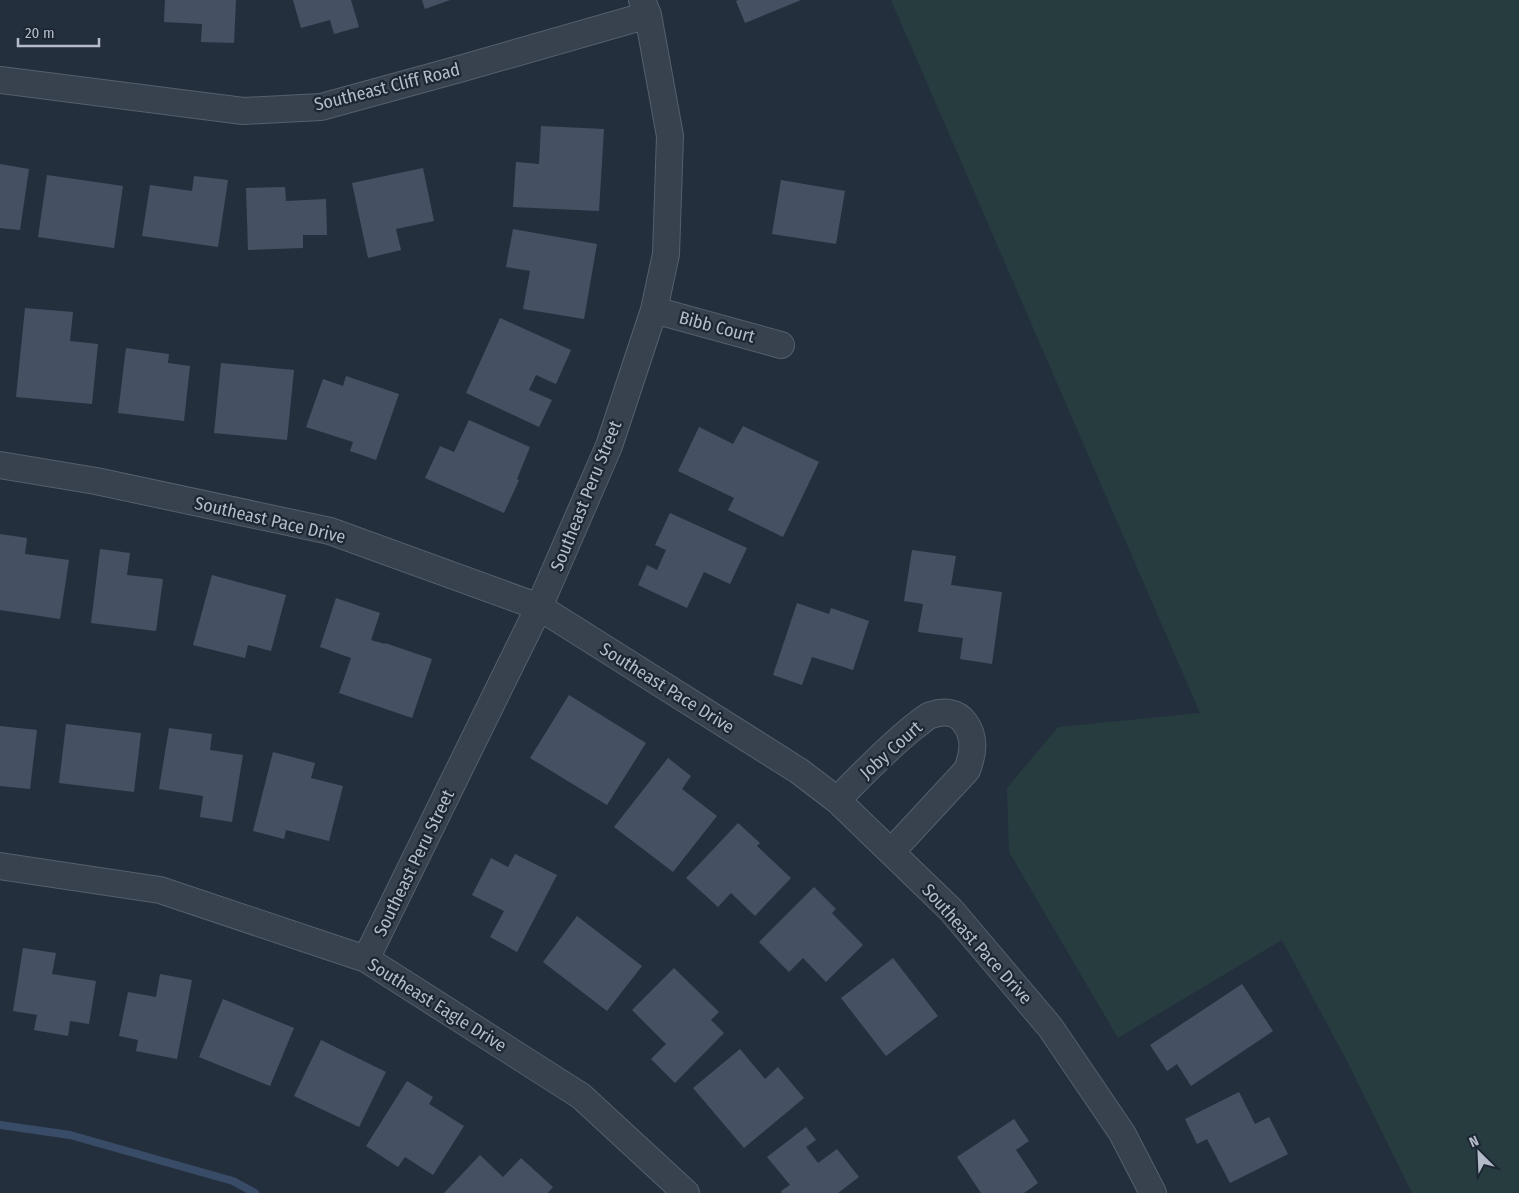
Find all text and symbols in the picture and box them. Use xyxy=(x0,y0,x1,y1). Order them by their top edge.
scale bar xyxy=(18,15,99,47)
text: 20 m xyxy=(25,24,55,42)
street label: Southeast Cliff Road xyxy=(312,58,462,116)
street label: Bibb Court xyxy=(677,306,757,348)
street label: Southeast Peru Street xyxy=(546,417,626,574)
street label: Southeast Pace Drive xyxy=(192,492,348,548)
street label: Southeast Pace Drive xyxy=(596,638,738,738)
street label: Joby Court xyxy=(855,716,927,784)
street label: Southeast Peru Street xyxy=(369,786,459,940)
street label: Southeast Pace Drive xyxy=(917,879,1037,1009)
street label: Southeast Eagle Drive xyxy=(363,953,511,1057)
north arrow xyxy=(1454,1128,1504,1178)
text: N xyxy=(1467,1132,1481,1151)

